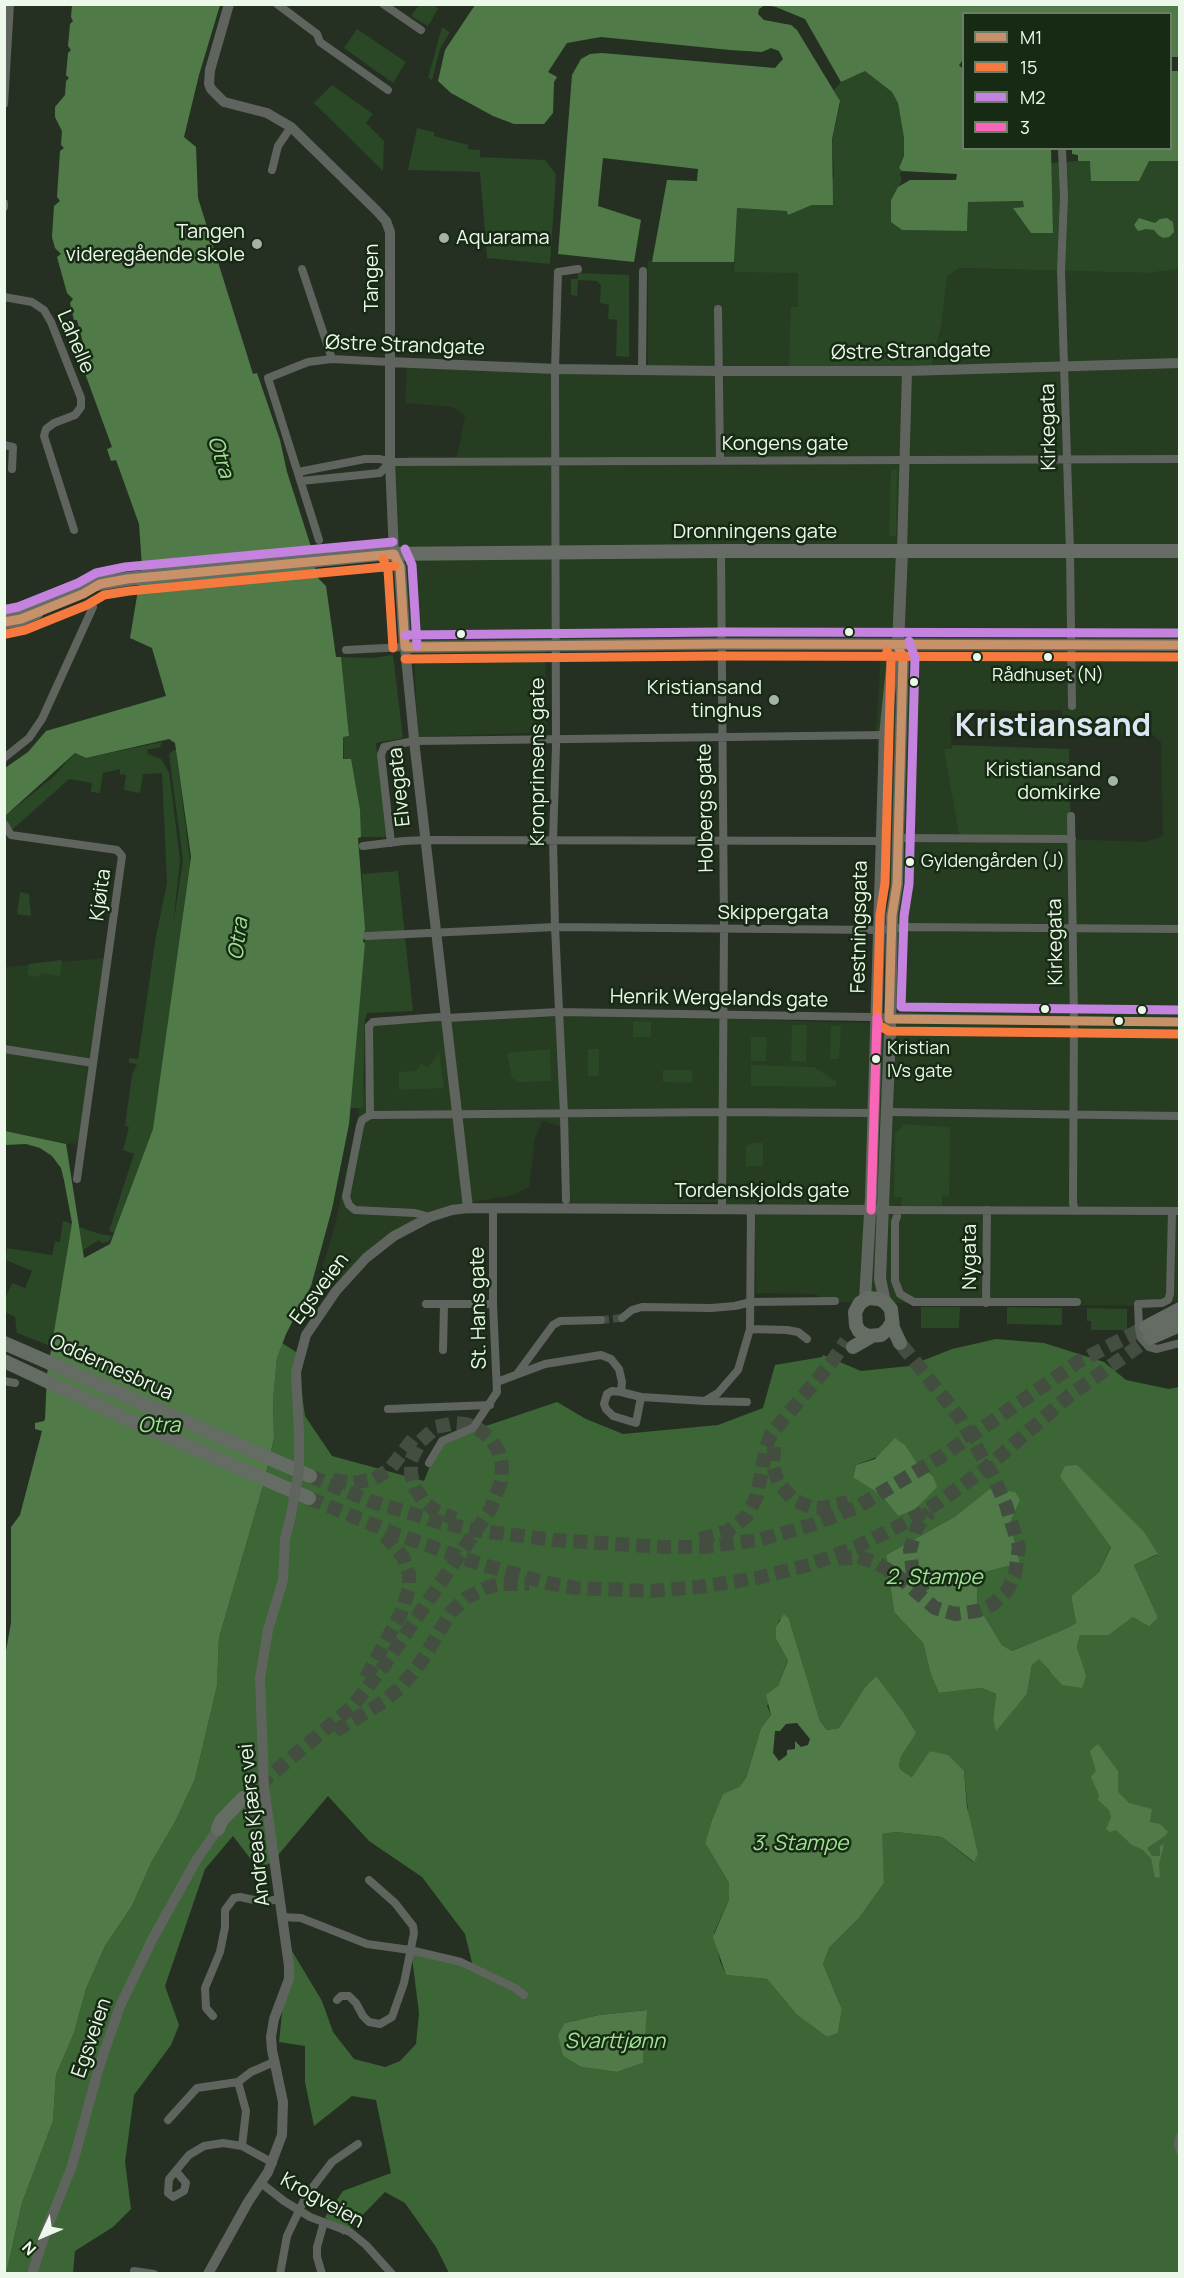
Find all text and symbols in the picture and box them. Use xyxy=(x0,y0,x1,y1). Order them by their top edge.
legend xyxy=(962,12,1172,150)
text: M1 xyxy=(1020,25,1042,49)
text: 15 xyxy=(1020,55,1037,79)
text: M2 xyxy=(1020,85,1045,109)
text: 3 xyxy=(1020,115,1030,139)
place label: Tangen videregående skole xyxy=(66,220,245,267)
place label: Aquarama xyxy=(456,226,549,250)
marker: Aquarama xyxy=(437,231,451,245)
marker: Tangen videregående skole xyxy=(250,237,264,251)
street label: Tangen xyxy=(360,244,384,312)
street label: Lahelle xyxy=(51,307,99,377)
street label: Østre Strandgate xyxy=(325,331,485,361)
street label: Østre Strandgate xyxy=(831,339,991,365)
street label: Kirkegata xyxy=(1036,383,1062,471)
street label: Kongens gate xyxy=(722,432,848,456)
water label: Otra xyxy=(201,433,239,481)
street label: Dronningens gate xyxy=(673,520,837,544)
unlabelled marker xyxy=(843,626,855,638)
unlabelled marker xyxy=(455,628,467,640)
unlabelled marker xyxy=(971,651,983,663)
marker: Rådhuset (N) xyxy=(1042,651,1054,663)
place label: Rådhuset (N) xyxy=(992,665,1104,687)
place label: Kristiansand tinghus xyxy=(647,676,762,723)
unlabelled marker xyxy=(908,676,920,688)
street label: Kronprinsens gate xyxy=(526,678,550,846)
marker: Kristiansand tinghus xyxy=(767,693,781,707)
district label: Kristiansand xyxy=(955,708,1151,746)
street label: Holbergs gate xyxy=(693,743,719,873)
street label: Elvegata xyxy=(384,746,416,828)
place label: Kristiansand domkirke xyxy=(986,758,1101,805)
marker: Kristiansand domkirke xyxy=(1106,774,1120,788)
place label: Gyldengården (J) xyxy=(921,851,1065,873)
marker: Gyldengården (J) xyxy=(904,856,916,868)
street label: Festningsgata xyxy=(847,860,873,994)
street label: Kjøita xyxy=(85,867,117,923)
street label: Kirkegata xyxy=(1043,898,1069,986)
street label: Skippergata xyxy=(717,901,829,925)
water label: Otra xyxy=(224,916,254,962)
street label: Henrik Wergelands gate xyxy=(610,985,828,1013)
unlabelled marker xyxy=(1039,1003,1051,1015)
unlabelled marker xyxy=(1136,1004,1148,1016)
unlabelled marker xyxy=(1113,1015,1125,1027)
place label: Kristian IVs gate xyxy=(887,1038,953,1080)
marker: Kristian IVs gate xyxy=(870,1053,882,1065)
street label: Tordenskjolds gate xyxy=(675,1179,849,1203)
street label: Nygata xyxy=(958,1224,982,1290)
street label: St. Hans gate xyxy=(466,1246,492,1370)
street label: Egsveien xyxy=(286,1249,354,1329)
street label: Oddernesbrua xyxy=(45,1330,177,1406)
water label: Otra xyxy=(138,1413,180,1439)
water label: 2. Stampe xyxy=(885,1565,983,1591)
street label: Andreas Kjærs vei xyxy=(235,1742,275,1908)
water label: 3. Stampe xyxy=(752,1831,848,1857)
street label: Egsveien xyxy=(67,1995,117,2081)
water label: Svarttjønn xyxy=(565,2029,665,2055)
street label: Krogveien xyxy=(276,2168,368,2234)
north arrow xyxy=(12,2206,72,2266)
text: N xyxy=(17,2237,41,2260)

